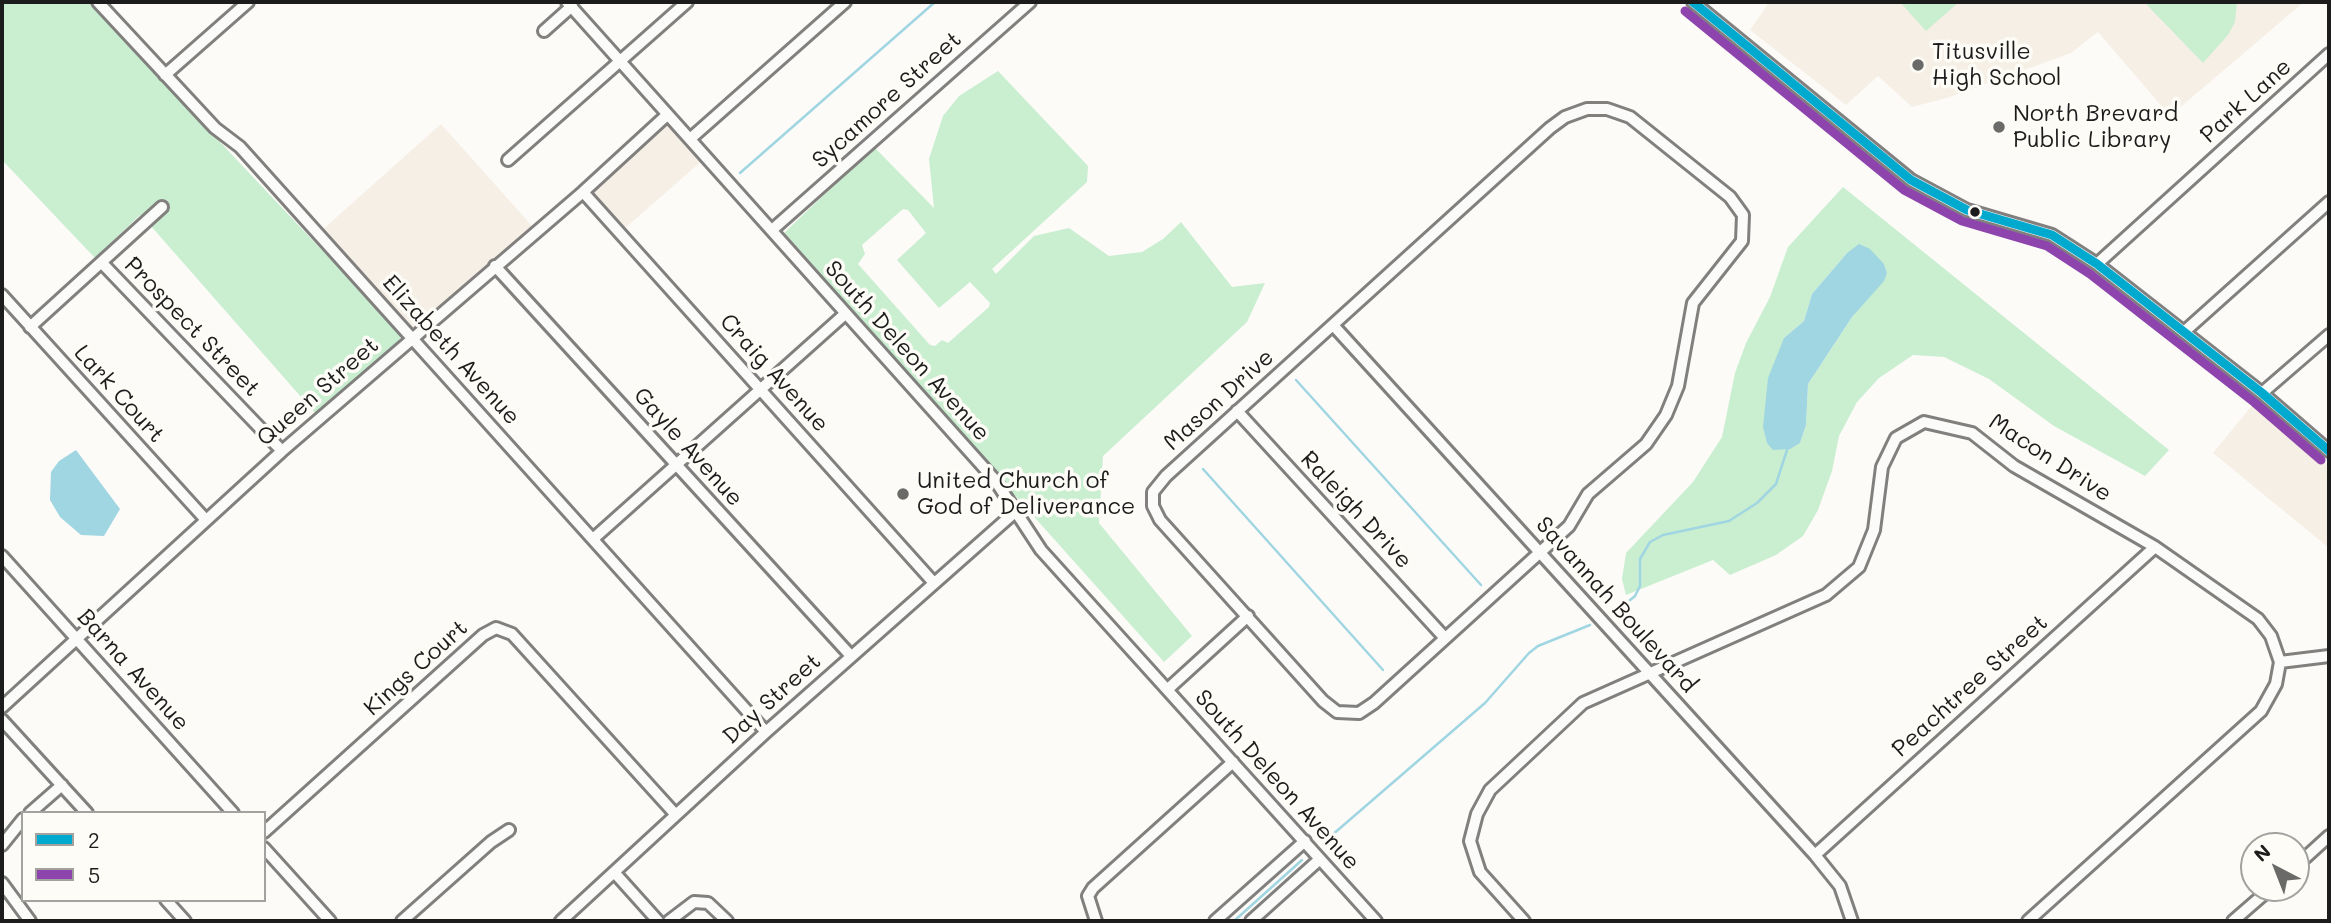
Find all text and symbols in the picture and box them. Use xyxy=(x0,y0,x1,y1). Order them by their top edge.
street label: Sycamore Street xyxy=(807,26,967,174)
place label: Titusville High School xyxy=(1932,38,2062,92)
street label: Park Lane xyxy=(2195,53,2297,149)
marker: Titusville High School xyxy=(1910,57,1926,73)
place label: North Brevard Public Library xyxy=(2013,100,2178,154)
marker: North Brevard Public Library xyxy=(1991,119,2007,135)
unlabelled marker xyxy=(1968,205,1982,219)
street label: Prospect Street xyxy=(118,252,266,402)
street label: South Deleon Avenue xyxy=(819,255,995,447)
street label: Elizabeth Avenue xyxy=(376,269,526,431)
street label: Craig Avenue xyxy=(714,308,834,438)
street label: Queen Street xyxy=(251,332,385,452)
street label: Lark Court xyxy=(68,339,170,449)
street label: Mason Drive xyxy=(1158,343,1280,457)
street label: Gayle Avenue xyxy=(627,382,749,512)
street label: Macon Drive xyxy=(1983,408,2117,508)
street label: Raleigh Drive xyxy=(1295,446,1417,574)
place label: United Church of God of Deliverance xyxy=(917,467,1135,521)
marker: United Church of God of Deliverance xyxy=(895,486,911,502)
street label: Savannah Boulevard xyxy=(1530,511,1702,699)
street label: Barna Avenue xyxy=(71,603,195,737)
street label: Peachtree Street xyxy=(1887,609,2053,763)
street label: Kings Court xyxy=(358,614,474,722)
street label: Day Street xyxy=(717,648,827,750)
street label: South Deleon Avenue xyxy=(1189,684,1365,876)
legend xyxy=(21,811,266,902)
text: 2 xyxy=(88,826,100,853)
north arrow xyxy=(2240,832,2310,902)
text: N xyxy=(2248,838,2276,867)
text: 5 xyxy=(88,861,100,888)

